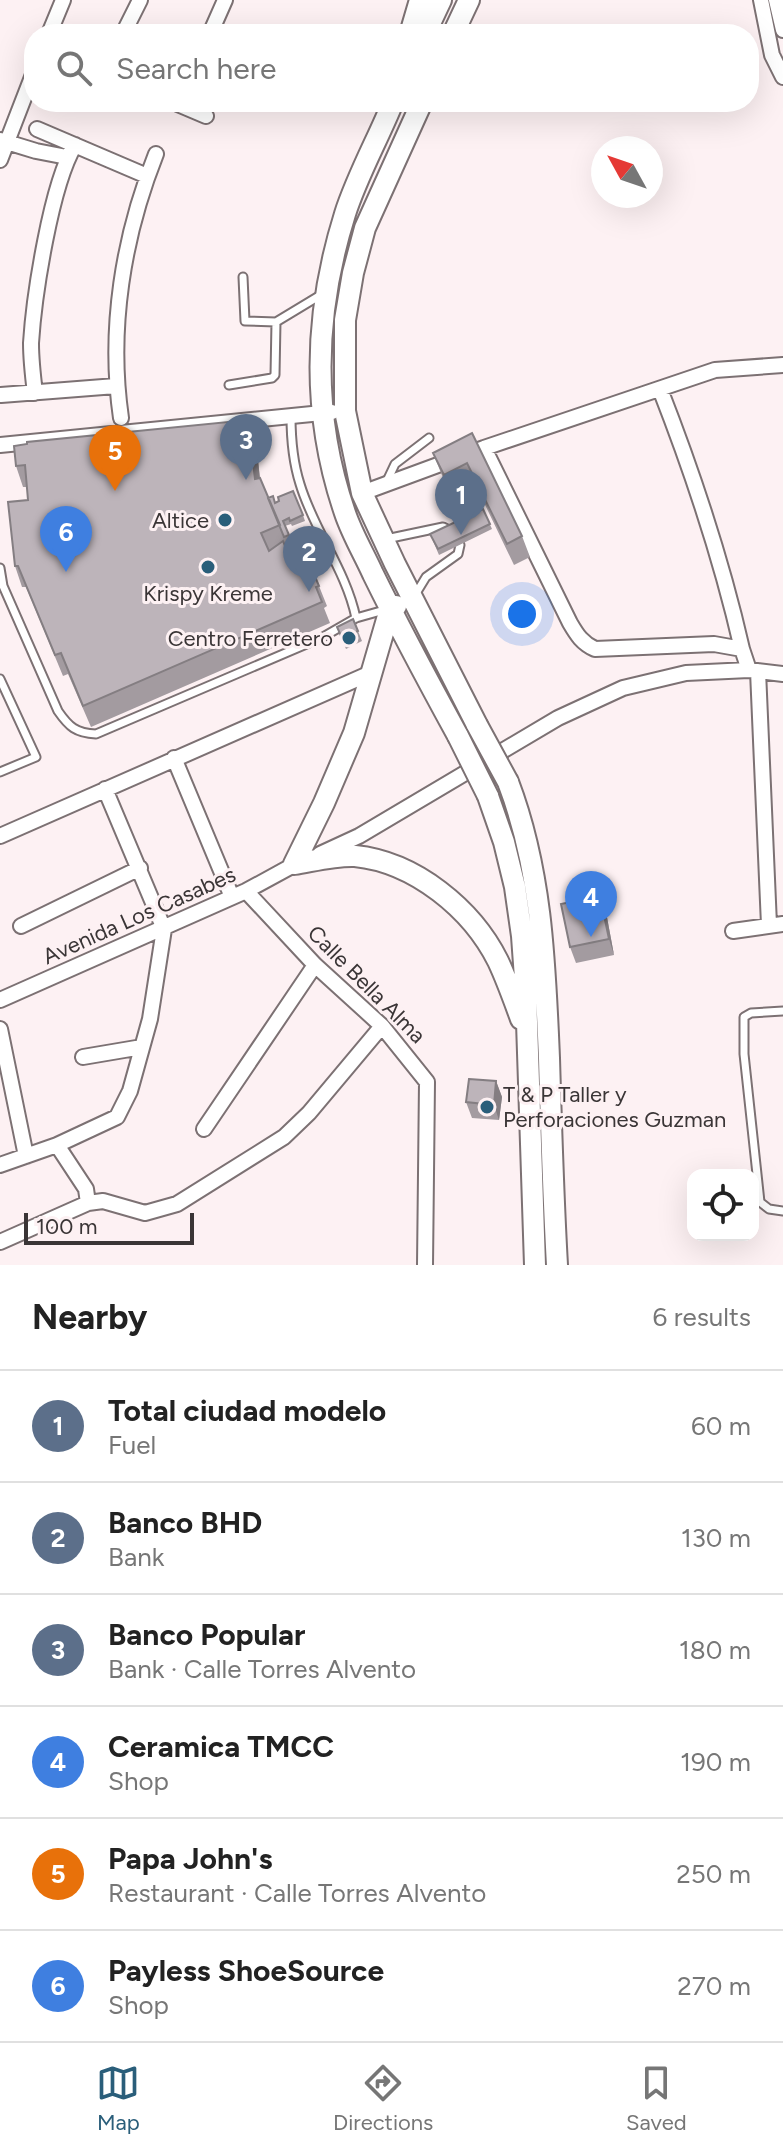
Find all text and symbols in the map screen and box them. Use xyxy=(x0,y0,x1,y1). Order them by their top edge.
search box xyxy=(24,24,759,112)
icon: search xyxy=(52,46,96,90)
text: Search here xyxy=(116,50,276,87)
north arrow xyxy=(591,136,663,208)
pin: 3 xyxy=(220,414,272,480)
pin: 5 xyxy=(89,425,141,491)
pin: 1 xyxy=(435,469,487,535)
pin: 6 xyxy=(40,506,92,572)
place label: Altice xyxy=(152,507,209,534)
marker: Altice xyxy=(216,511,234,529)
pin: 2 xyxy=(283,526,335,592)
marker: Krispy Kreme xyxy=(199,558,217,576)
place label: Krispy Kreme xyxy=(143,580,273,607)
your location xyxy=(502,594,542,634)
place label: Centro Ferretero xyxy=(168,625,333,652)
marker: Centro Ferretero xyxy=(340,629,358,647)
street label: Avenida Los Casabes xyxy=(39,861,240,970)
pin: 4 xyxy=(565,871,617,937)
street label: Calle Bella Alma xyxy=(302,920,431,1049)
place label: T & P Taller y Perforaciones Guzman xyxy=(503,1081,726,1133)
marker: T & P Taller y Perforaciones Guzman xyxy=(478,1098,496,1116)
map controls xyxy=(687,1169,759,1241)
button: locate xyxy=(687,1169,759,1241)
scale bar xyxy=(24,1209,194,1245)
text: 100 m xyxy=(36,1213,97,1240)
text: Nearby xyxy=(32,1297,147,1338)
text: 6 results xyxy=(653,1301,751,1333)
text: Total ciudad modelo xyxy=(108,1392,386,1429)
text: 1 xyxy=(53,1410,63,1442)
text: 60 m xyxy=(691,1410,751,1442)
text: Fuel xyxy=(108,1429,156,1461)
text: Banco BHD xyxy=(108,1504,262,1541)
text: 2 xyxy=(50,1522,66,1554)
text: 130 m xyxy=(681,1522,751,1554)
text: Bank xyxy=(108,1541,164,1573)
text: Banco Popular xyxy=(108,1616,305,1653)
text: 3 xyxy=(51,1634,65,1666)
text: 180 m xyxy=(679,1634,751,1666)
text: Bank · Calle Torres Alvento xyxy=(108,1653,416,1685)
text: Ceramica TMCC xyxy=(108,1728,334,1765)
text: 4 xyxy=(50,1746,66,1778)
text: 190 m xyxy=(680,1746,751,1778)
text: Shop xyxy=(108,1765,169,1797)
text: Papa John's xyxy=(108,1840,272,1877)
text: 5 xyxy=(50,1858,66,1890)
text: 250 m xyxy=(676,1858,751,1890)
text: Restaurant · Calle Torres Alvento xyxy=(108,1877,486,1909)
text: Payless ShoeSource xyxy=(108,1952,384,1989)
text: 6 xyxy=(50,1970,66,2002)
text: 270 m xyxy=(677,1970,751,2002)
text: Shop xyxy=(108,1989,169,2021)
tab: Map xyxy=(96,2061,140,2136)
tab: Directions xyxy=(333,2061,433,2136)
tab: Saved xyxy=(626,2061,687,2136)

